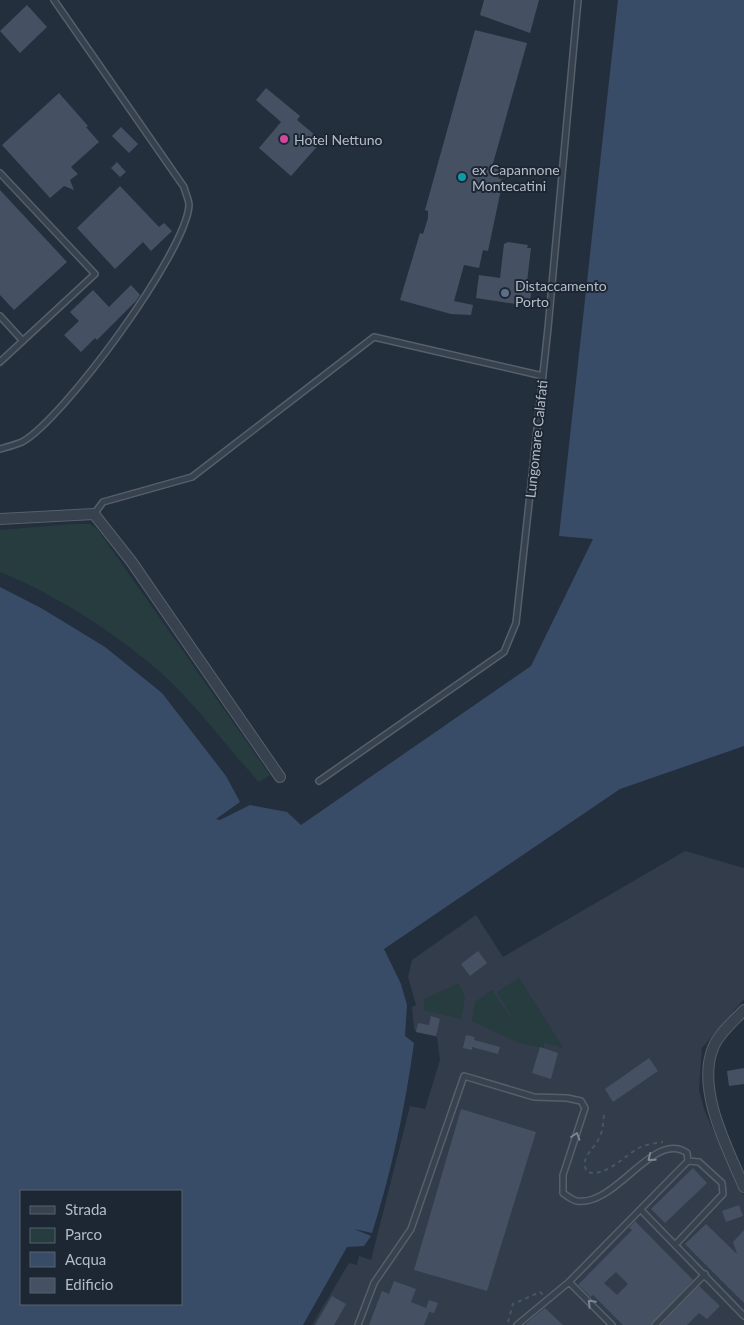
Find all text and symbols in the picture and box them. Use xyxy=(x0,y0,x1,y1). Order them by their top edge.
place label: Hotel Nettuno xyxy=(294,131,383,148)
marker: Hotel Nettuno xyxy=(278,133,290,145)
place label: ex Capannone Montecatini xyxy=(472,161,560,194)
marker: ex Capannone Montecatini xyxy=(456,171,468,183)
place label: Distaccamento Porto xyxy=(515,277,607,310)
marker: Distaccamento Porto xyxy=(499,287,511,299)
street label: Lungomare Calafati xyxy=(521,379,551,499)
one-way arrow xyxy=(571,1132,581,1141)
one-way arrow xyxy=(647,1152,656,1161)
legend xyxy=(20,1190,182,1305)
text: Strada xyxy=(65,1200,107,1218)
text: Parco xyxy=(65,1225,102,1243)
text: Acqua xyxy=(65,1250,106,1268)
text: Edificio xyxy=(65,1275,113,1293)
one-way arrow xyxy=(587,1300,596,1309)

